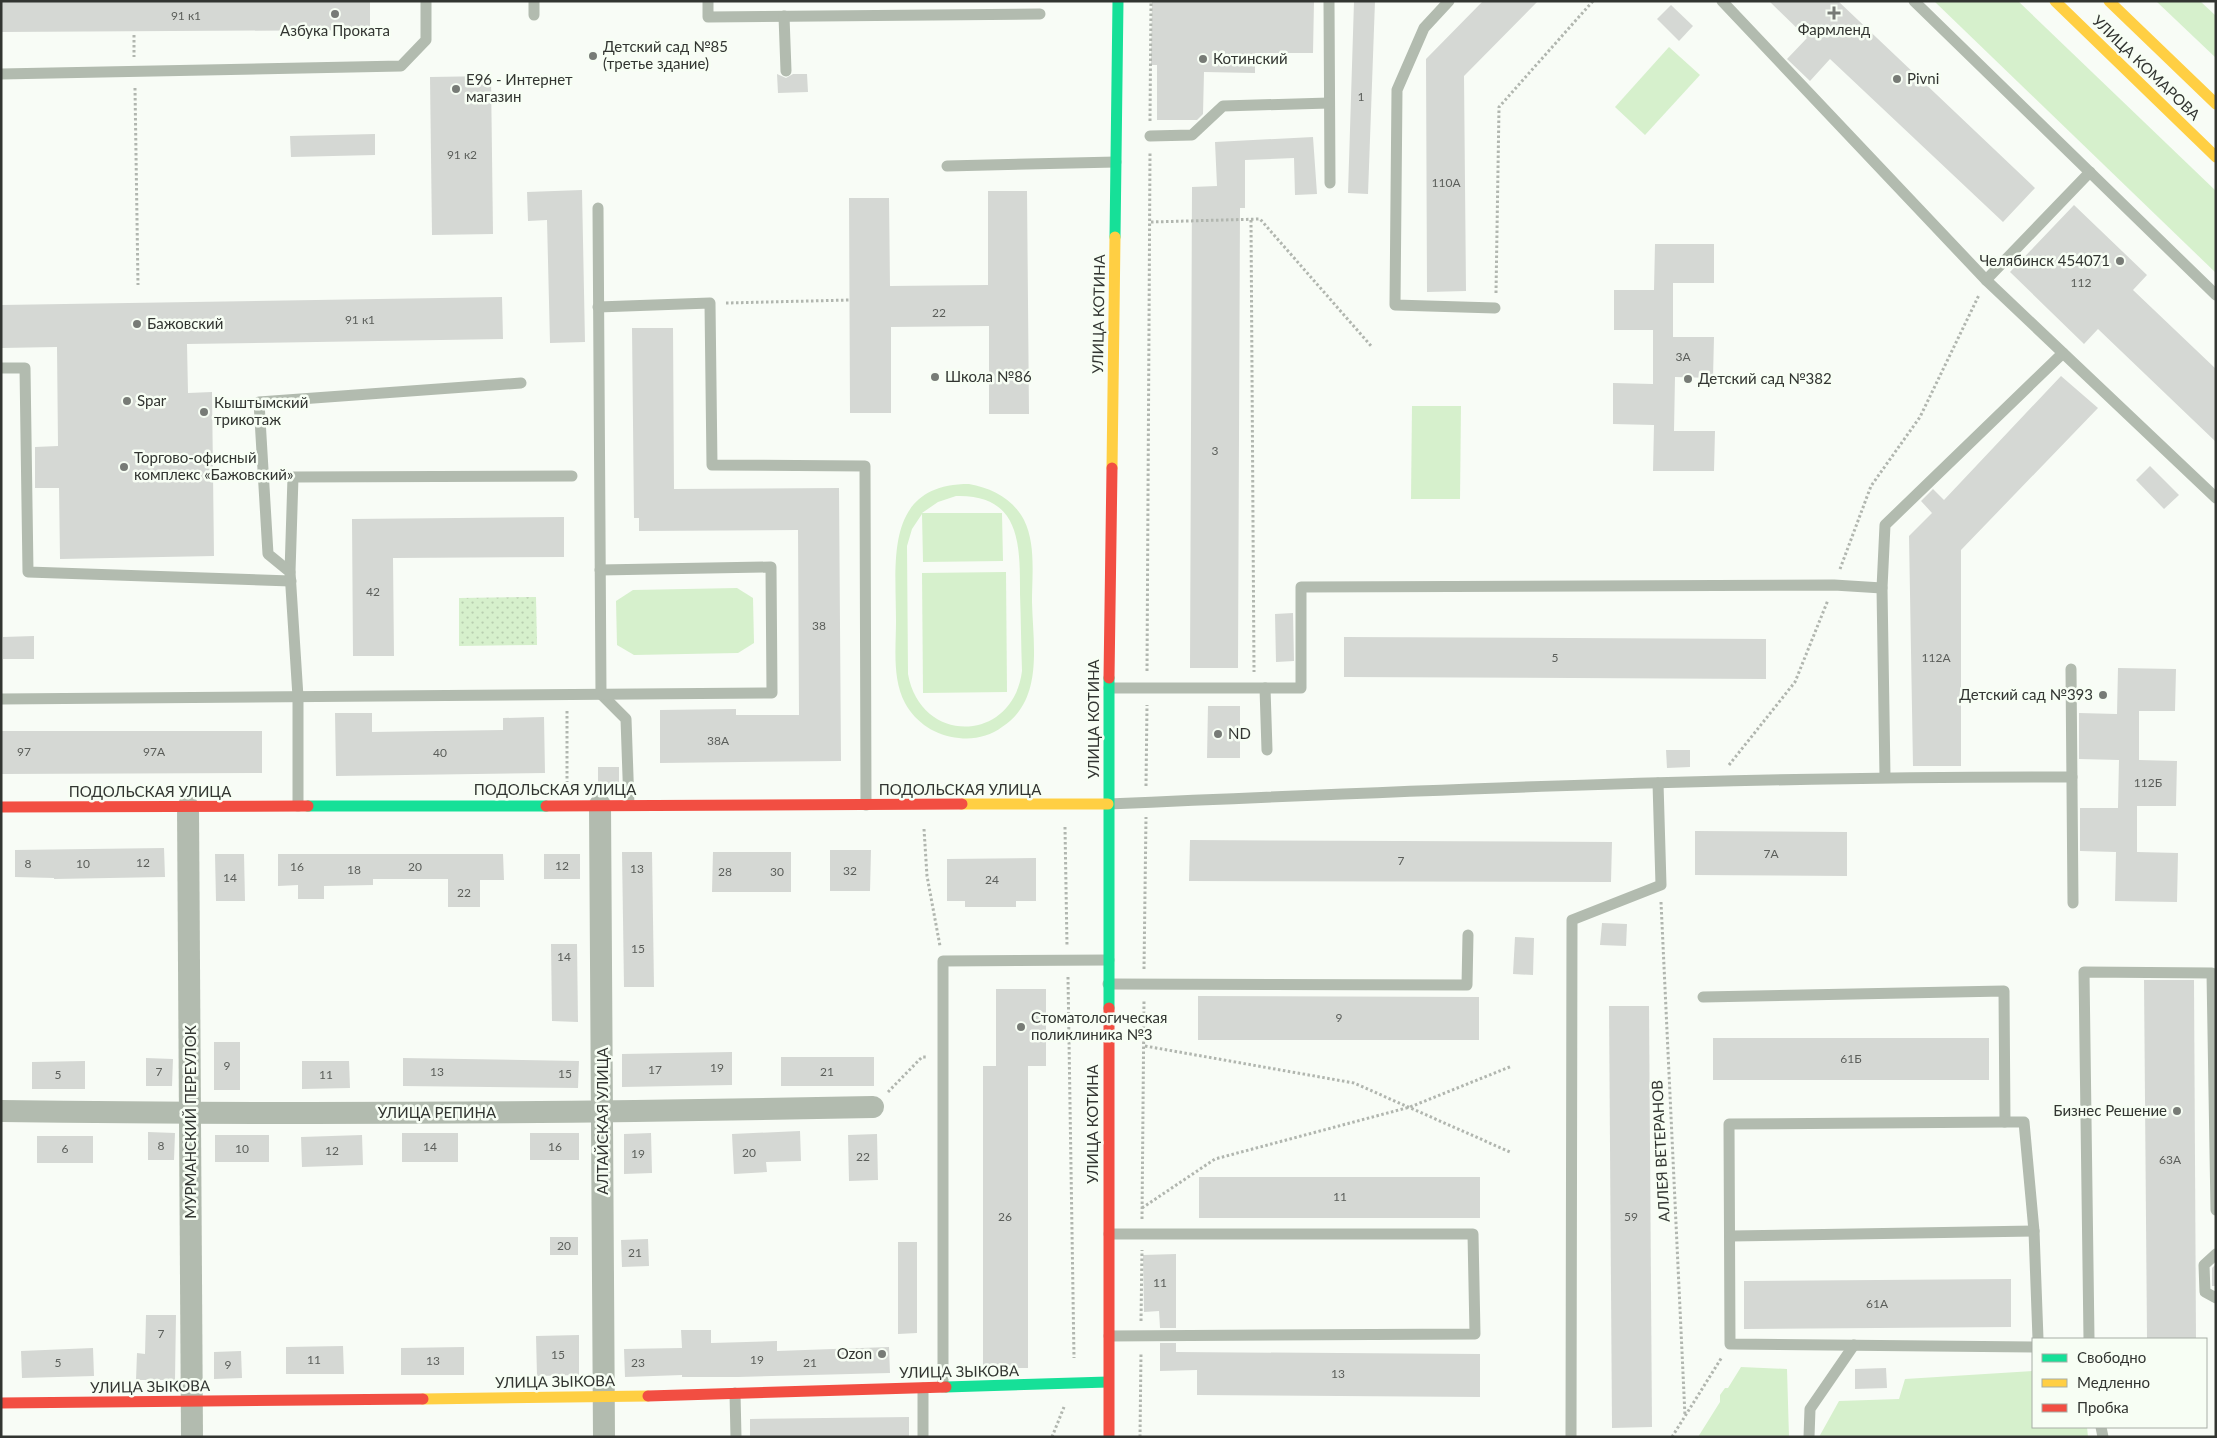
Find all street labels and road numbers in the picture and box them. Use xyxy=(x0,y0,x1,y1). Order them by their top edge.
street label: УЛИЦА КОМАРОВА xyxy=(2089,11,2205,124)
street label: УЛИЦА КОТИНА xyxy=(1088,253,1108,374)
street label: УЛИЦА КОТИНА xyxy=(1084,658,1102,779)
street label: ПОДОЛЬСКАЯ УЛИЦА xyxy=(474,780,637,798)
street label: ПОДОЛЬСКАЯ УЛИЦА xyxy=(879,780,1042,798)
street label: ПОДОЛЬСКАЯ УЛИЦА xyxy=(69,782,232,800)
street label: МУРМАНСКИЙ ПЕРЕУЛОК xyxy=(181,1025,199,1219)
street label: АЛТАЙСКАЯ УЛИЦА xyxy=(593,1046,611,1195)
street label: УЛИЦА КОТИНА xyxy=(1083,1063,1101,1184)
street label: АЛЛЕЯ ВЕТЕРАНОВ xyxy=(1647,1080,1673,1222)
street label: УЛИЦА РЕПИНА xyxy=(378,1103,497,1121)
street label: УЛИЦА ЗЫКОВА xyxy=(899,1361,1020,1381)
street label: УЛИЦА ЗЫКОВА xyxy=(495,1371,616,1391)
street label: УЛИЦА ЗЫКОВА xyxy=(90,1376,211,1396)

